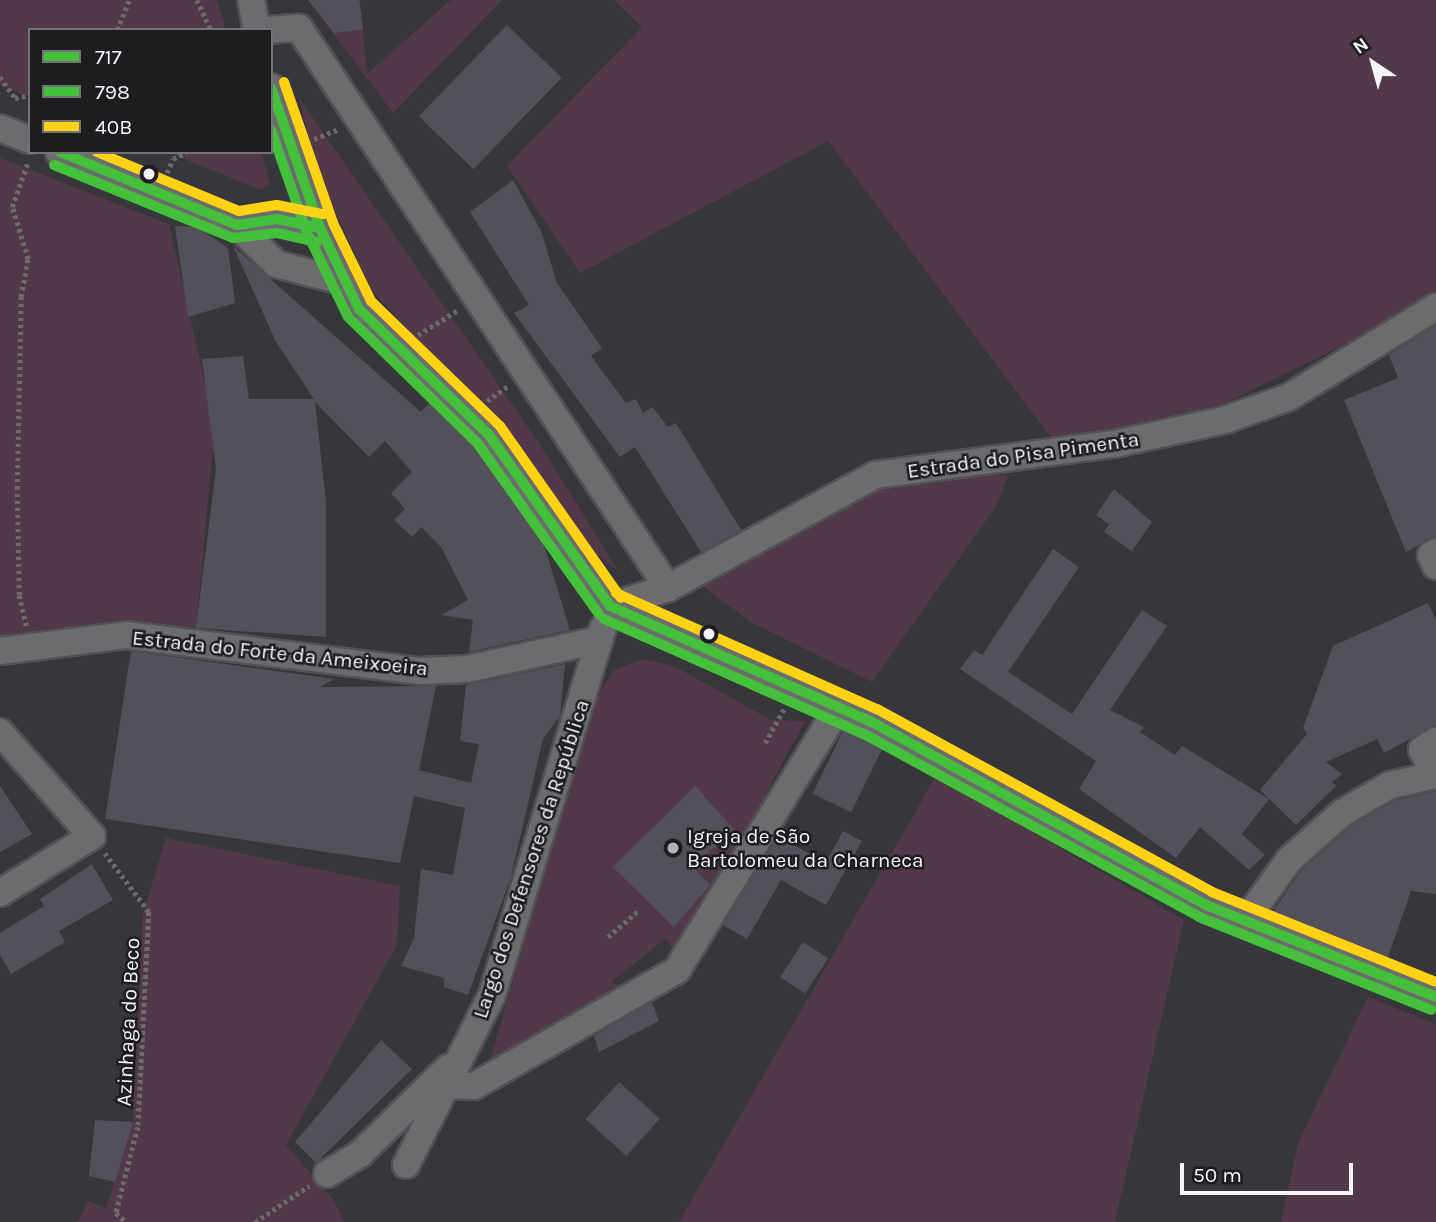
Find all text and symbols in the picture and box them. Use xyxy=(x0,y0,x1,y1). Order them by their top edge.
legend xyxy=(28,28,273,154)
north arrow xyxy=(1338,28,1408,98)
text: N xyxy=(1349,33,1373,59)
text: 717 xyxy=(95,45,122,69)
text: 798 xyxy=(95,80,130,104)
text: 40B xyxy=(95,115,132,139)
unlabelled marker xyxy=(142,167,156,181)
street label: Estrada do Pisa Pimenta xyxy=(906,426,1140,484)
street label: Estrada do Forte da Ameixoeira xyxy=(131,625,429,681)
unlabelled marker xyxy=(702,627,716,641)
street label: Largo dos Defensores da República xyxy=(467,696,595,1022)
place label: Igreja de São Bartolomeu da Charneca xyxy=(687,823,924,873)
marker: Igreja de São Bartolomeu da Charneca xyxy=(665,840,681,856)
street label: Azinhaga do Beco xyxy=(111,937,145,1107)
scale bar xyxy=(1184,1148,1357,1192)
text: 50 m xyxy=(1193,1163,1242,1187)

